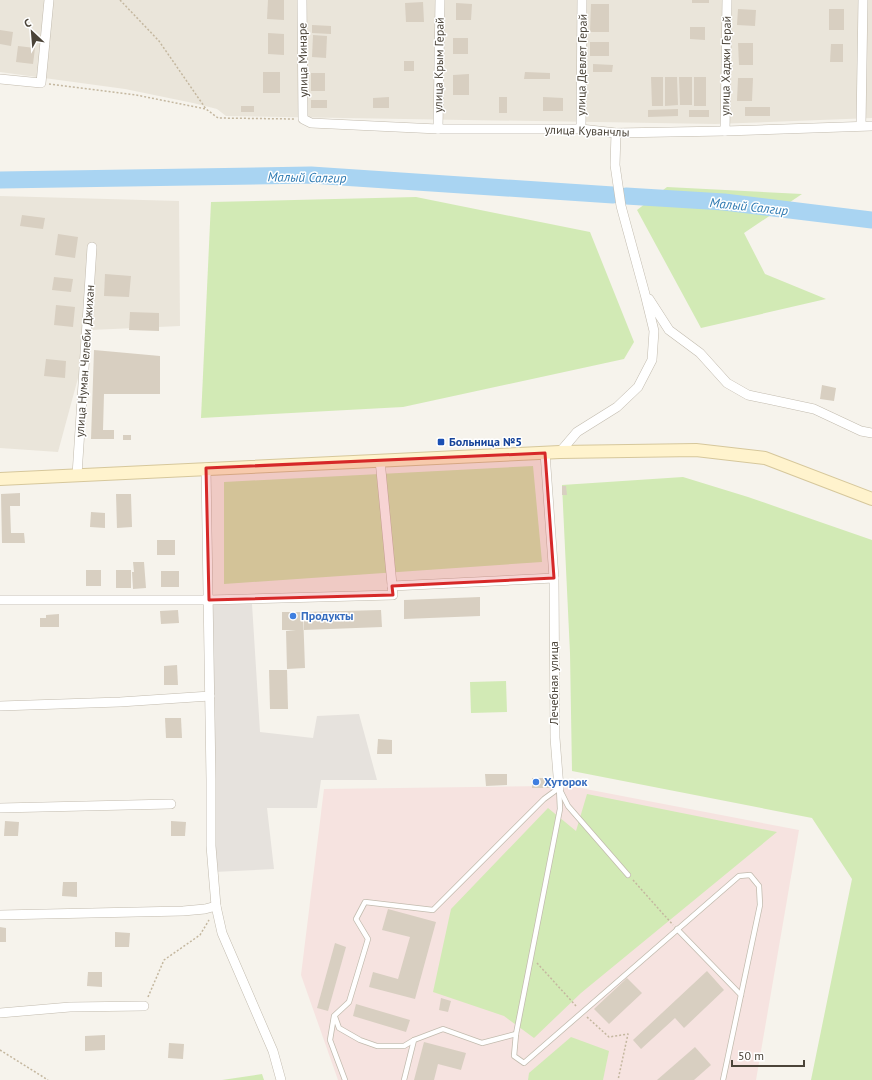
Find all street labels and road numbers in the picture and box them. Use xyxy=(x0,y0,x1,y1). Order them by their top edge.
street label: улица Девлет Герай xyxy=(573,14,590,116)
street label: улица Хаджи Герай xyxy=(717,16,734,116)
street label: улица Крым Герай xyxy=(430,17,447,113)
street label: улица Минаре xyxy=(294,22,311,98)
street label: улица Куванчлы xyxy=(544,122,630,139)
street label: улица Нуман Челеби Джихан xyxy=(72,284,97,438)
street label: Лечебная улица xyxy=(546,641,561,726)

